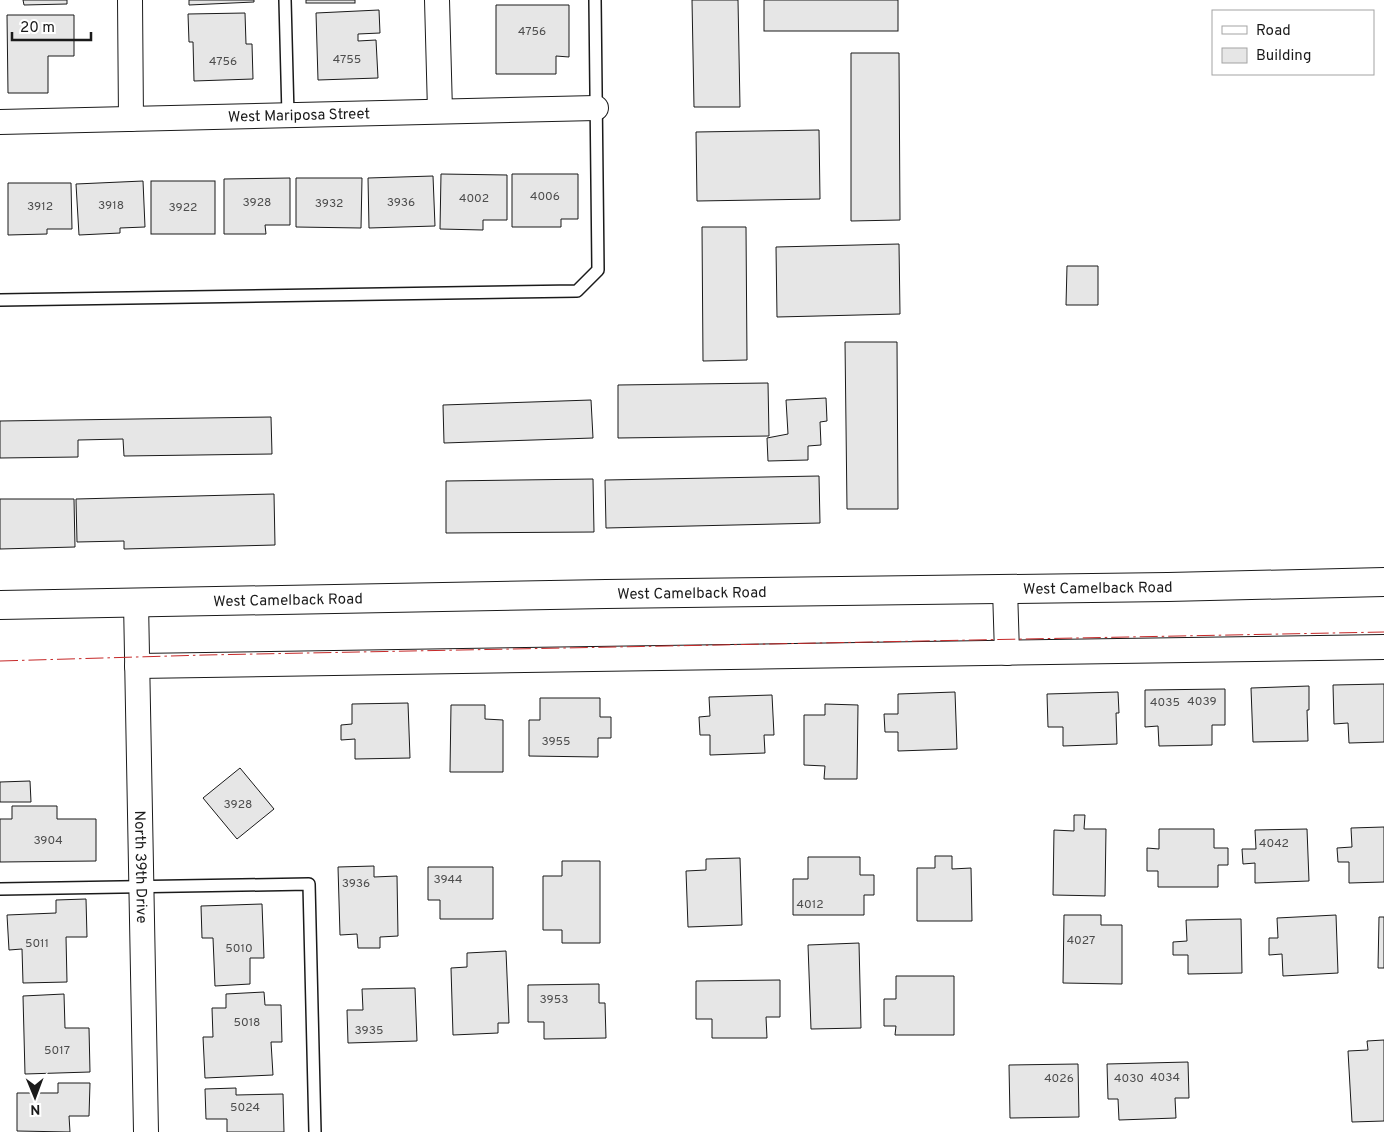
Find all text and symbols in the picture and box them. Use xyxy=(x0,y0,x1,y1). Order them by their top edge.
scale bar xyxy=(12,10,91,42)
legend xyxy=(1212,10,1374,75)
text: 20 m xyxy=(20,19,55,38)
text: Road xyxy=(1256,22,1291,41)
house number: 4756 xyxy=(518,24,546,40)
text: Building xyxy=(1256,47,1311,66)
house number: 4755 xyxy=(333,52,361,68)
house number: 4756 xyxy=(209,54,237,70)
street label: West Mariposa Street xyxy=(228,105,370,128)
house number: 4006 xyxy=(530,189,560,205)
house number: 4002 xyxy=(459,191,489,207)
house number: 3928 xyxy=(243,195,271,211)
house number: 3936 xyxy=(387,195,415,211)
house number: 3932 xyxy=(315,196,343,212)
house number: 3918 xyxy=(98,198,124,214)
house number: 3912 xyxy=(27,199,53,215)
house number: 3922 xyxy=(169,200,197,216)
street label: West Camelback Road xyxy=(1023,579,1173,600)
street label: West Camelback Road xyxy=(617,584,767,605)
street label: West Camelback Road xyxy=(213,590,363,612)
house number: 4039 xyxy=(1187,694,1217,710)
house number: 4035 xyxy=(1150,695,1180,711)
house number: 3955 xyxy=(541,734,571,750)
house number: 3928 xyxy=(224,797,252,813)
street label: North 39th Drive xyxy=(129,810,150,924)
house number: 3904 xyxy=(33,833,63,849)
house number: 4042 xyxy=(1259,836,1289,852)
house number: 3944 xyxy=(433,872,463,888)
house number: 3936 xyxy=(342,876,370,892)
house number: 4012 xyxy=(797,897,823,913)
house number: 4027 xyxy=(1067,933,1095,949)
house number: 5011 xyxy=(25,936,49,952)
house number: 5010 xyxy=(225,941,253,957)
house number: 3953 xyxy=(540,992,568,1008)
house number: 5018 xyxy=(234,1015,260,1031)
house number: 3935 xyxy=(355,1023,383,1039)
house number: 5017 xyxy=(44,1043,70,1059)
house number: 4034 xyxy=(1150,1070,1180,1086)
house number: 4026 xyxy=(1044,1071,1074,1087)
house number: 4030 xyxy=(1114,1071,1144,1087)
north arrow xyxy=(10,1072,60,1122)
text: N xyxy=(30,1100,40,1117)
house number: 5024 xyxy=(230,1100,260,1116)

